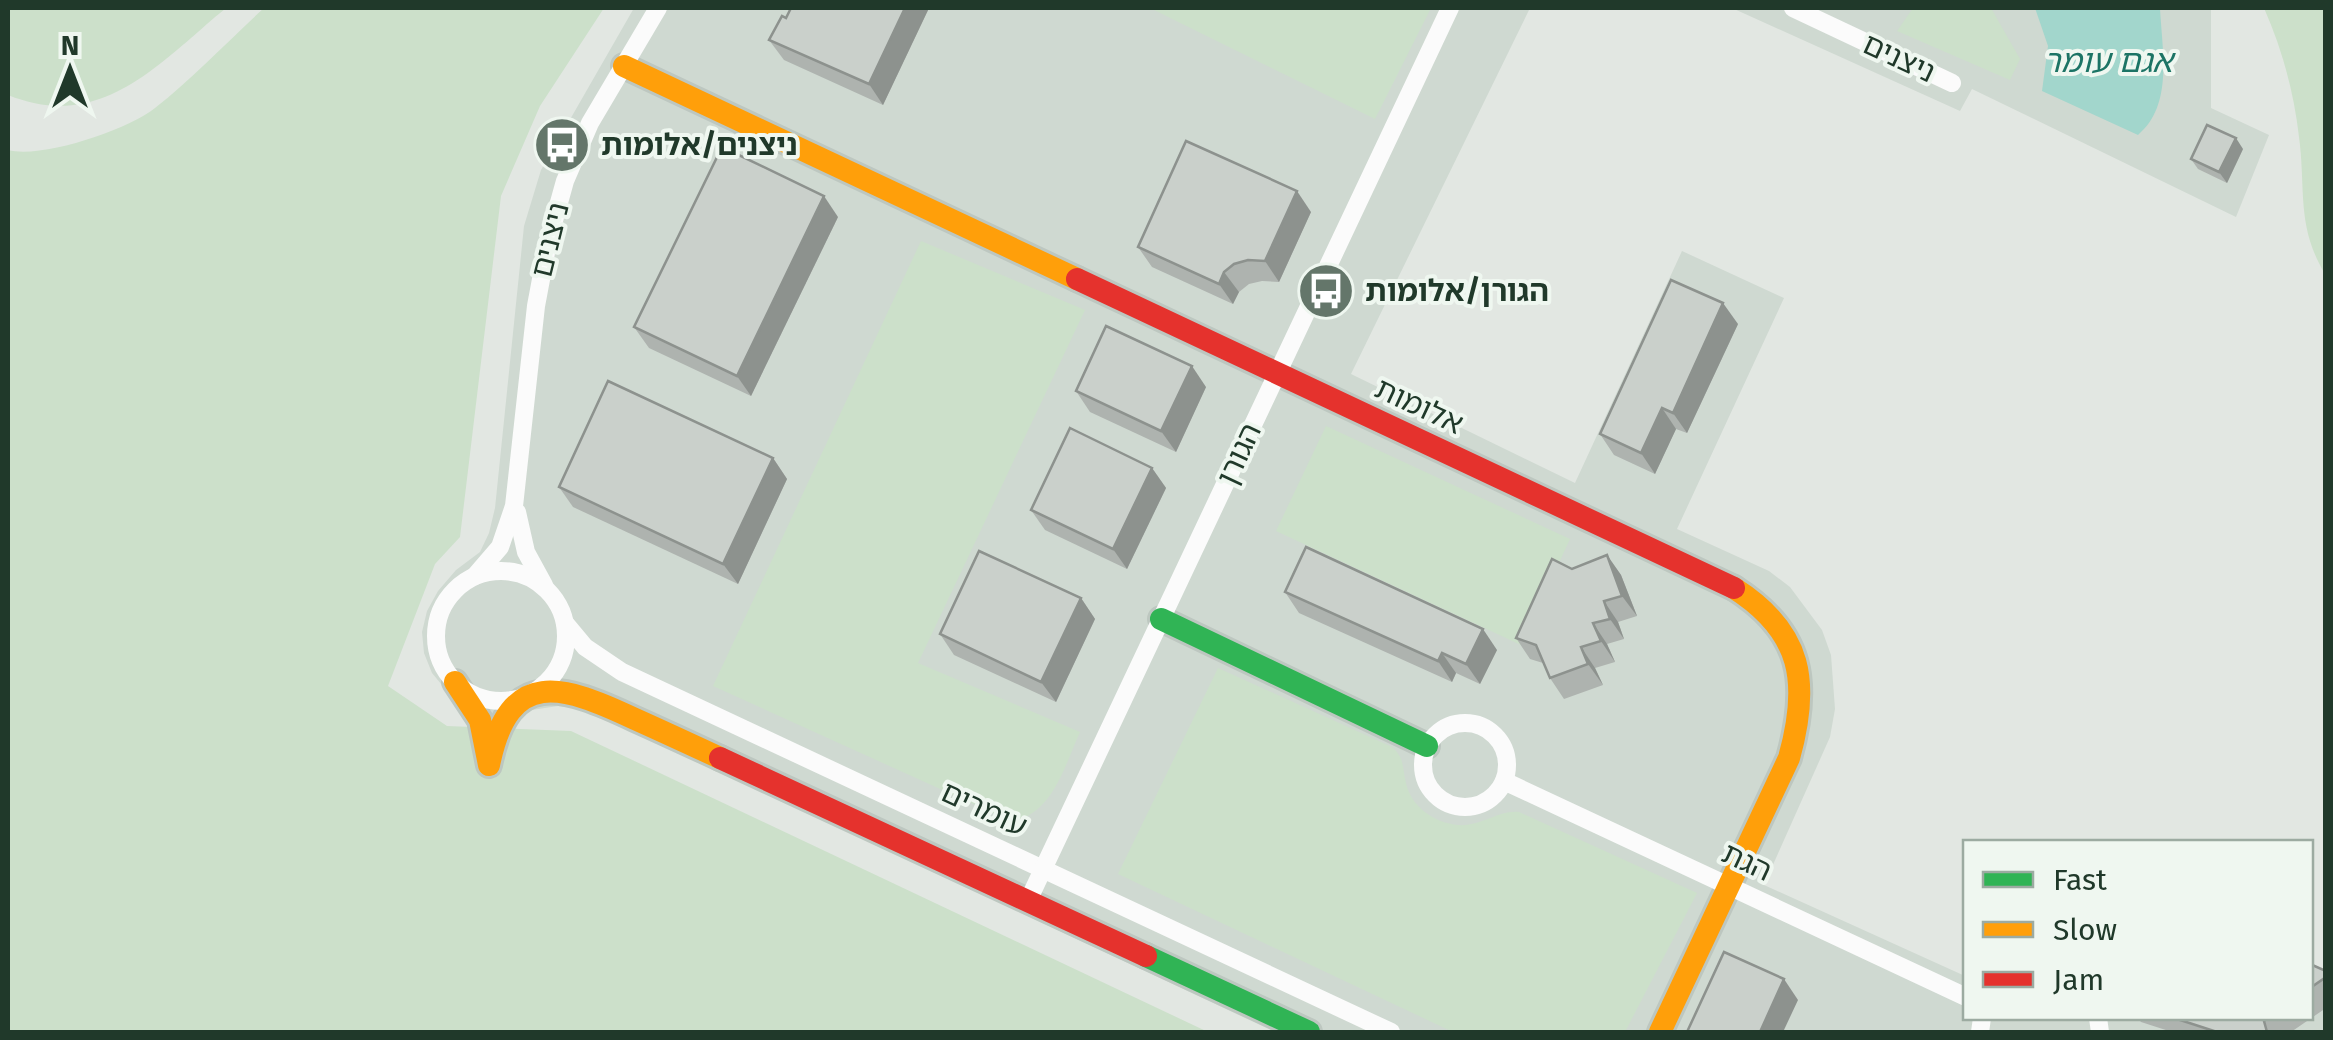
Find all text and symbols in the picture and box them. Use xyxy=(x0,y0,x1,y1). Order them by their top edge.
north arrow xyxy=(20,20,120,120)
street label: ניצנים xyxy=(1857,26,1941,90)
text: N xyxy=(61,29,79,62)
water label: אגם עומר xyxy=(2044,42,2176,80)
bus stop icon: ניצנים/אלומות xyxy=(532,115,592,175)
place label: ניצנים/אלומות xyxy=(601,127,798,163)
street label: ניצנים xyxy=(523,199,577,281)
bus stop icon: הגורן/אלומות xyxy=(1296,261,1356,321)
place label: הגורן/אלומות xyxy=(1365,273,1549,309)
street label: אלומות xyxy=(1369,370,1469,442)
street label: הגורן xyxy=(1209,417,1269,491)
street label: עומרים xyxy=(935,774,1033,844)
street label: הגת xyxy=(1716,835,1778,889)
legend xyxy=(1963,840,2313,1020)
text: Fast xyxy=(2053,862,2107,898)
text: Slow xyxy=(2053,912,2117,948)
text: Jam xyxy=(2053,962,2104,998)

